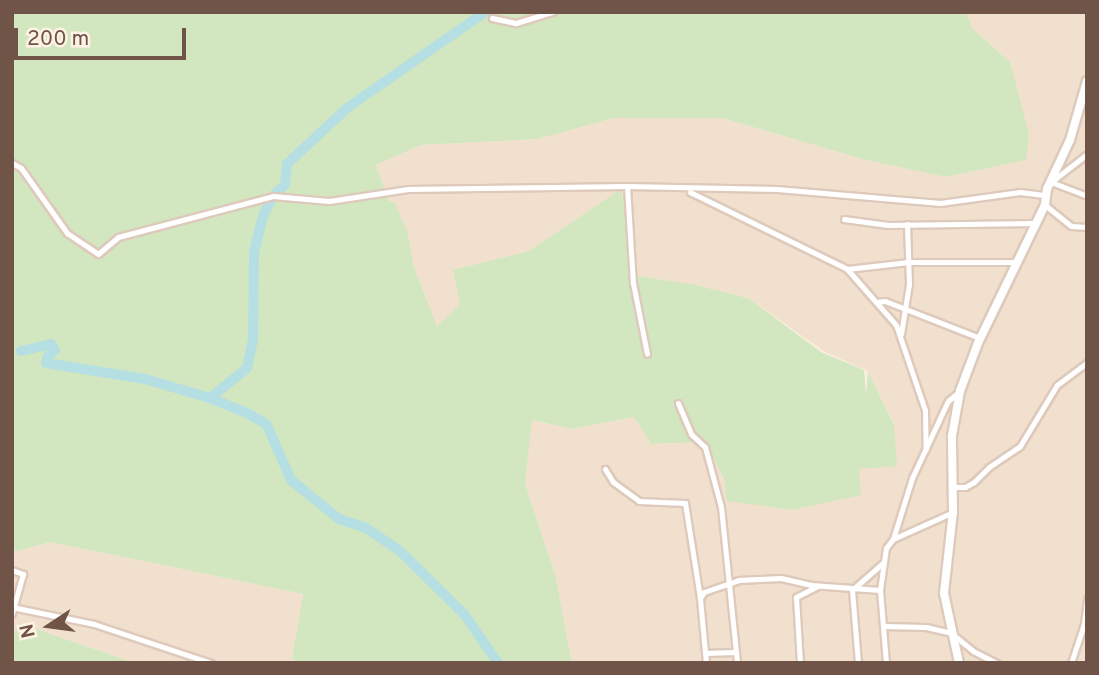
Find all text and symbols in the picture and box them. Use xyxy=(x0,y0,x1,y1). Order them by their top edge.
scale bar xyxy=(18,14,189,58)
text: 200 m xyxy=(27,26,89,53)
north arrow xyxy=(14,591,84,661)
text: N xyxy=(15,621,42,640)

